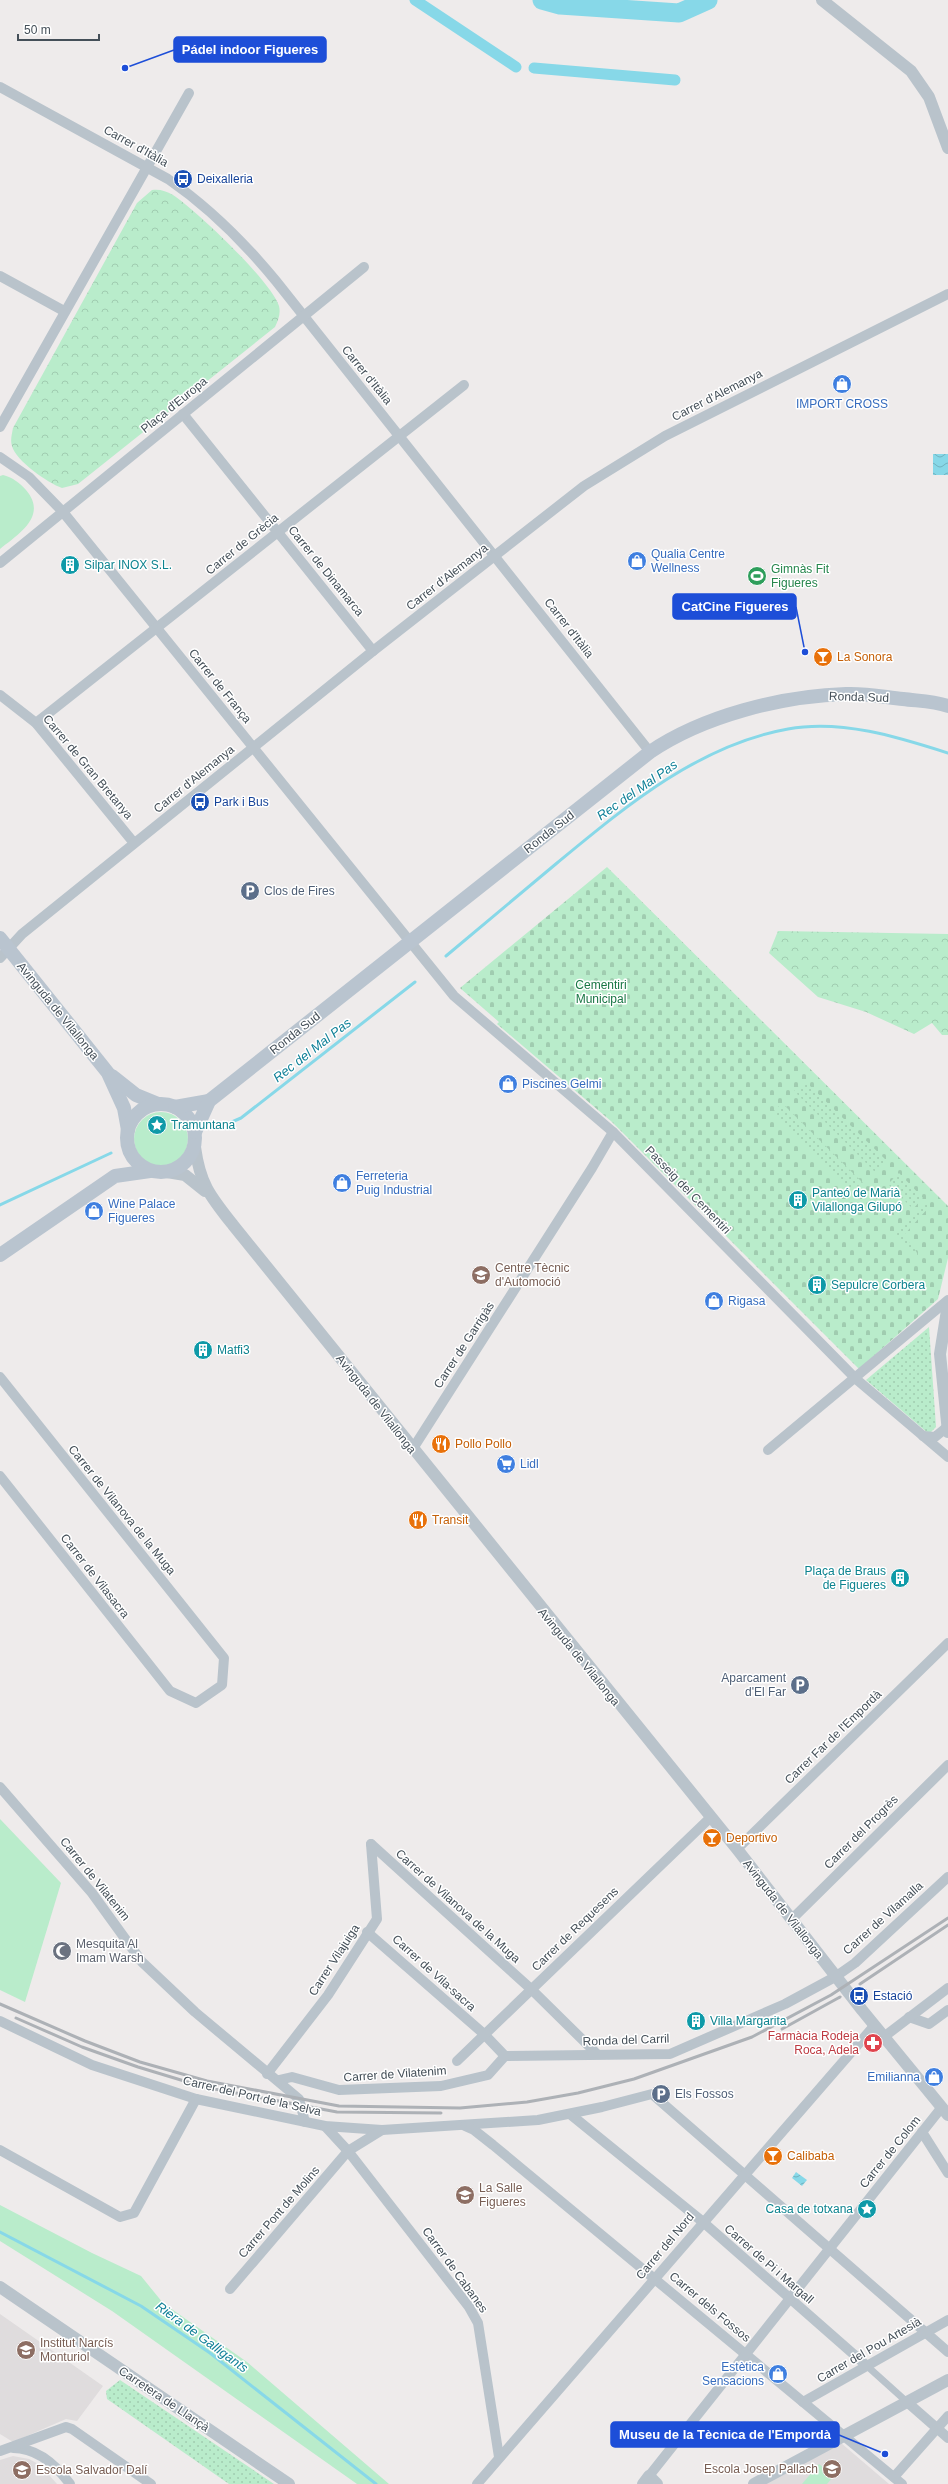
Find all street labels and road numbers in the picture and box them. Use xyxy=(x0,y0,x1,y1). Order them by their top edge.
street label: Carrer d'Itàlia xyxy=(101,123,171,170)
street label: Carrer d'Itàlia xyxy=(339,343,395,407)
street label: Carrer d'Alemanya xyxy=(669,366,765,424)
street label: Plaça d'Europa xyxy=(138,374,210,436)
street label: Carrer de Grècia xyxy=(203,510,281,578)
street label: Carrer de Dinamarca xyxy=(285,523,367,619)
street label: Carrer d'Alemanya xyxy=(403,541,491,613)
street label: Carrer d'Itàlia xyxy=(541,595,597,661)
street label: Carrer de França xyxy=(186,646,254,726)
street label: Ronda Sud xyxy=(829,689,889,705)
street label: Carrer de Gran Bretanya xyxy=(40,712,136,822)
street label: Carrer d'Alemanya xyxy=(151,742,237,816)
street label: Ronda Sud xyxy=(521,808,577,856)
street label: Avinguda de Vilallonga xyxy=(14,959,102,1063)
street label: Ronda Sud xyxy=(267,1009,323,1057)
street label: Passeig del Cementiri xyxy=(642,1143,734,1237)
street label: Carrer de Garrigàs xyxy=(431,1299,497,1391)
street label: Avinguda de Vilallonga xyxy=(333,1352,419,1456)
street label: Carrer de Vilanova de la Muga xyxy=(65,1442,179,1578)
street label: Carrer de Vilasacra xyxy=(58,1531,132,1621)
street label: Avinguda de Vilallonga xyxy=(535,1605,623,1709)
street label: Carrer Far de l'Empordà xyxy=(782,1687,884,1787)
street label: Carrer del Progrès xyxy=(821,1792,901,1872)
street label: Carrer de Vilatenim xyxy=(57,1835,133,1923)
street label: Carrer de Vilanova de la Muga xyxy=(393,1846,523,1966)
street label: Avinguda de Vilallonga xyxy=(740,1857,826,1961)
street label: Carrer de Vilamalla xyxy=(840,1878,926,1957)
street label: Carrer de Requesens xyxy=(529,1884,621,1974)
street label: Carrer Vilajuiga xyxy=(306,1921,363,1998)
street label: Carrer de Vila-sacra xyxy=(389,1932,479,2014)
street label: Ronda del Carril xyxy=(582,2031,670,2049)
street label: Carrer de Vilatenim xyxy=(343,2063,447,2085)
street label: Carrer del Port de la Selva xyxy=(182,2073,323,2119)
street label: Carrer de Colom xyxy=(857,2113,923,2191)
street label: Carrer Pont de Molins xyxy=(235,2163,323,2261)
street label: Carrer del Nord xyxy=(633,2210,697,2282)
street label: Carrer de Pi i Margall xyxy=(722,2222,816,2306)
street label: Carrer de Cabanes xyxy=(419,2225,491,2315)
street label: Carrer dels Fossos xyxy=(667,2269,753,2345)
street label: Carrer del Pou Artesià xyxy=(814,2314,924,2386)
street label: Carretera de Llançà xyxy=(116,2364,212,2435)

